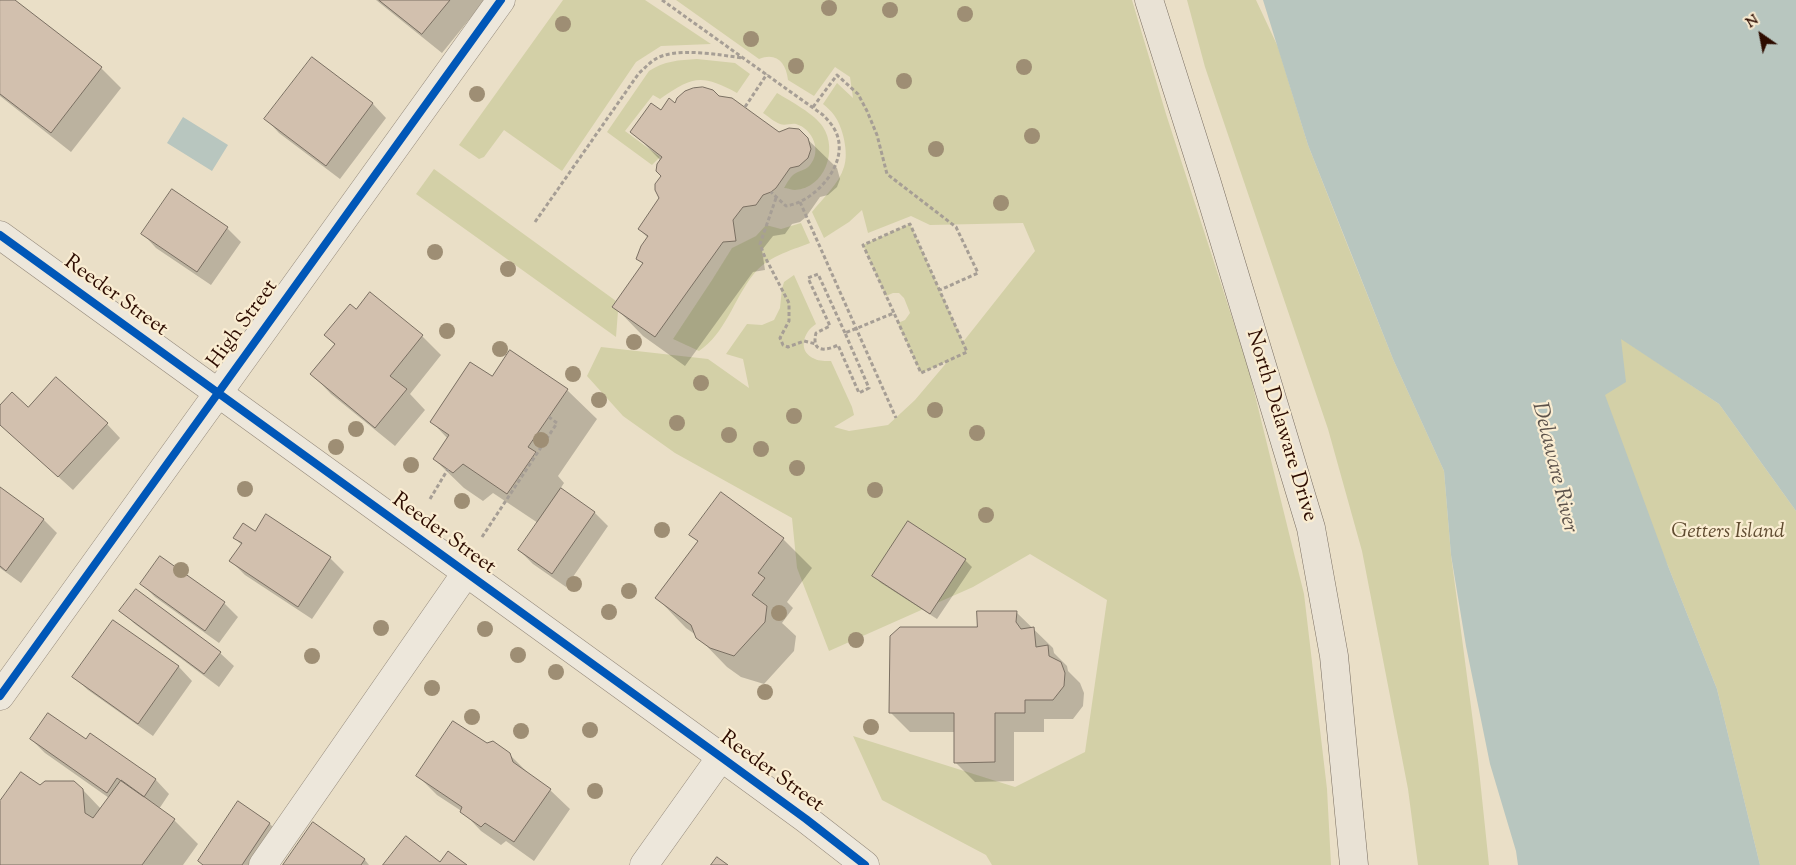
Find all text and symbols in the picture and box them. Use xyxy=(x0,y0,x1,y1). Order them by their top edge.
north arrow xyxy=(1736,10,1786,60)
text: N xyxy=(1743,11,1763,34)
street label: Reeder Street xyxy=(58,251,172,343)
street label: High Street xyxy=(203,276,285,374)
street label: North Delaware Drive xyxy=(1239,327,1321,525)
water label: Delaware River xyxy=(1524,400,1582,536)
street label: Reeder Street xyxy=(386,489,500,581)
park label: Getters Island xyxy=(1671,520,1785,546)
street label: Reeder Street xyxy=(714,727,828,819)

